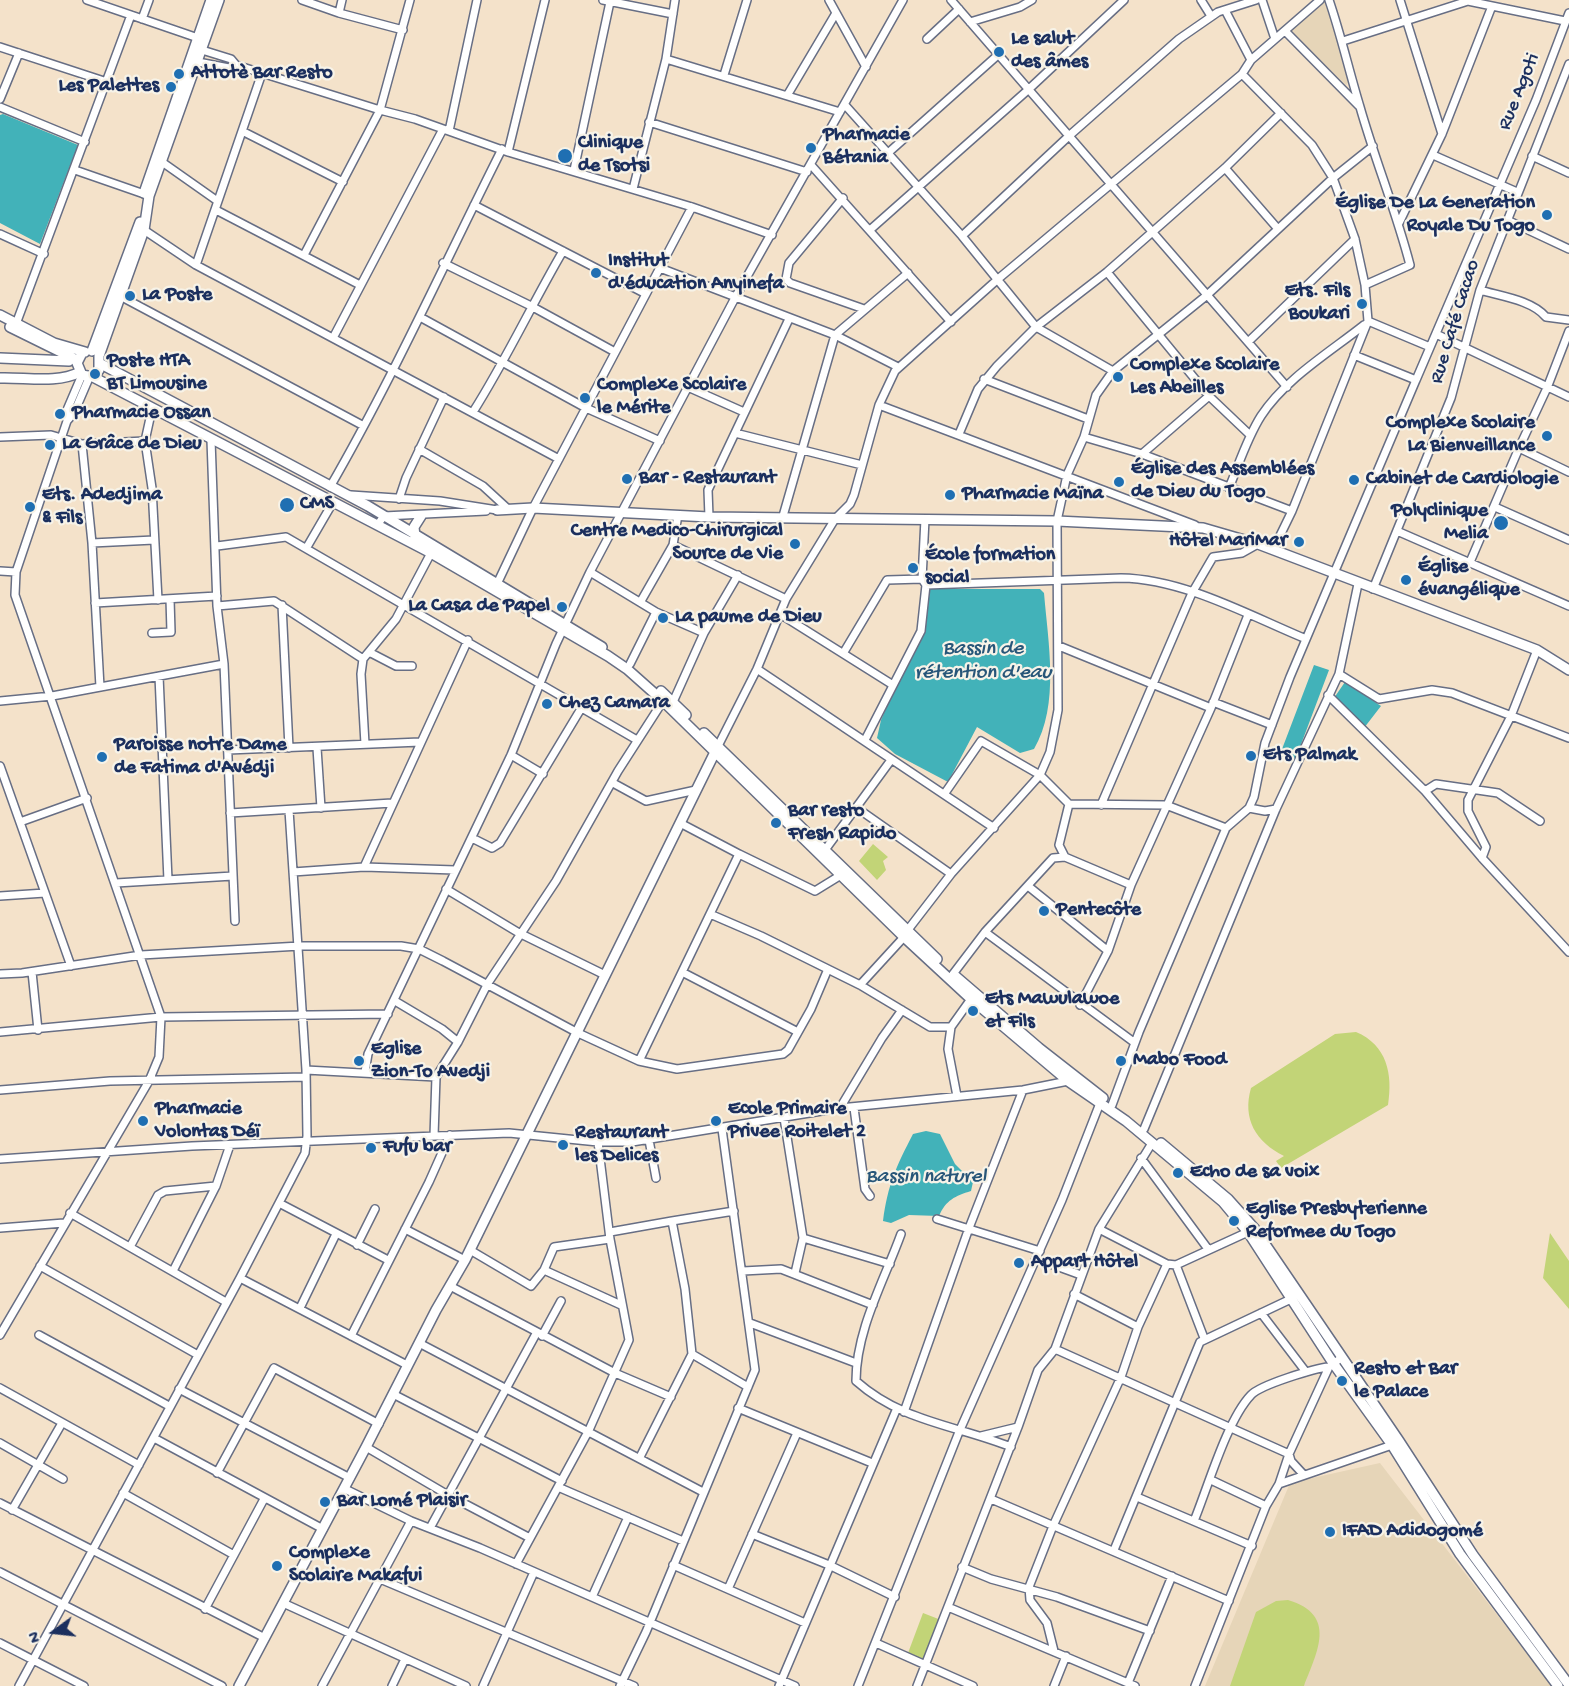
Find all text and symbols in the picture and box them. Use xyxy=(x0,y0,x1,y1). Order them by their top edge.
place label: Le salut des âmes xyxy=(1011,28,1088,75)
marker: Le salut des âmes xyxy=(992,45,1006,59)
street label: Rue Agoti xyxy=(1494,50,1546,134)
place label: Attotè Bar Resto xyxy=(191,62,333,86)
marker: Attotè Bar Resto xyxy=(172,67,186,81)
place label: Les Palettes xyxy=(58,75,159,99)
marker: Les Palettes xyxy=(164,80,178,94)
place label: Pharmacie Bétania xyxy=(823,124,910,171)
place label: Clinique de Tsotsi xyxy=(578,132,650,179)
marker: Pharmacie Bétania xyxy=(804,141,818,155)
marker: Clinique de Tsotsi xyxy=(556,147,574,165)
place label: Église De La Generation Royale Du Togo xyxy=(1335,192,1535,239)
marker: Église De La Generation Royale Du Togo xyxy=(1540,208,1554,222)
place label: Institut d'éducation Anyinefa xyxy=(608,250,784,297)
street label: Rue Café Cacao xyxy=(1426,257,1486,387)
marker: Institut d'éducation Anyinefa xyxy=(589,266,603,280)
place label: Ets. Fils Boukari xyxy=(1285,280,1350,327)
place label: La Poste xyxy=(142,284,212,308)
marker: La Poste xyxy=(123,289,137,303)
marker: Ets. Fils Boukari xyxy=(1355,297,1369,311)
place label: Poste HTA BT Limousine xyxy=(107,350,207,397)
place label: Complexe Scolaire Les Abeilles xyxy=(1130,354,1279,401)
marker: Poste HTA BT Limousine xyxy=(88,367,102,381)
marker: Complexe Scolaire Les Abeilles xyxy=(1111,370,1125,384)
place label: Complexe Scolaire le Mérite xyxy=(597,374,746,421)
marker: Complexe Scolaire le Mérite xyxy=(578,391,592,405)
place label: Pharmacie Ossan xyxy=(72,402,211,426)
marker: Pharmacie Ossan xyxy=(53,407,67,421)
place label: Complexe Scolaire La Bienveillance xyxy=(1386,412,1535,459)
marker: Complexe Scolaire La Bienveillance xyxy=(1540,429,1554,443)
place label: La Grâce de Dieu xyxy=(62,433,202,457)
marker: La Grâce de Dieu xyxy=(43,438,57,452)
place label: Église des Assemblées de Dieu du Togo xyxy=(1131,458,1314,505)
place label: Bar - Restaurant xyxy=(639,467,776,491)
place label: Cabinet de Cardiologie xyxy=(1366,468,1559,492)
marker: Bar - Restaurant xyxy=(620,472,634,486)
marker: Cabinet de Cardiologie xyxy=(1347,473,1361,487)
marker: Église des Assemblées de Dieu du Togo xyxy=(1112,475,1126,489)
place label: Pharmacie Maïna xyxy=(962,483,1103,507)
place label: Ets. Adedjima & Fils xyxy=(42,484,162,531)
marker: Pharmacie Maïna xyxy=(943,488,957,502)
place label: CMS xyxy=(300,493,334,517)
marker: CMS xyxy=(278,496,296,514)
marker: Ets. Adedjima & Fils xyxy=(23,500,37,514)
place label: Polyclinique Melia xyxy=(1391,500,1488,547)
marker: Polyclinique Melia xyxy=(1492,514,1510,532)
place label: Centre Medico-Chirurgical Source de Vie xyxy=(571,520,783,567)
place label: Hôtel MariMar xyxy=(1169,530,1287,554)
marker: Hôtel MariMar xyxy=(1292,535,1306,549)
marker: Centre Medico-Chirurgical Source de Vie xyxy=(788,537,802,551)
place label: École formation social xyxy=(925,544,1055,591)
place label: Église évangélique xyxy=(1418,556,1520,603)
marker: École formation social xyxy=(906,561,920,575)
marker: Église évangélique xyxy=(1399,573,1413,587)
place label: La Casa de Papel xyxy=(408,595,550,619)
marker: La Casa de Papel xyxy=(555,600,569,614)
place label: La paume de Dieu xyxy=(675,606,822,630)
marker: La paume de Dieu xyxy=(656,611,670,625)
water label: Bassin de rétention d'eau xyxy=(915,637,1051,687)
place label: Chez Camara xyxy=(559,692,670,716)
marker: Chez Camara xyxy=(540,697,554,711)
place label: Paroisse notre Dame de Fatima d'Avédji xyxy=(114,734,287,781)
place label: Ets Palmak xyxy=(1263,744,1356,768)
marker: Ets Palmak xyxy=(1244,749,1258,763)
marker: Paroisse notre Dame de Fatima d'Avédji xyxy=(95,750,109,764)
place label: Bar resto Fresh Rapido xyxy=(788,800,896,847)
marker: Bar resto Fresh Rapido xyxy=(769,816,783,830)
place label: Pentecôte xyxy=(1056,899,1141,923)
marker: Pentecôte xyxy=(1037,904,1051,918)
place label: Ets Mawulawoe et Fils xyxy=(985,988,1119,1035)
marker: Ets Mawulawoe et Fils xyxy=(966,1004,980,1018)
place label: Eglise Zion-To Avedji xyxy=(371,1038,490,1085)
place label: Mabo Food xyxy=(1133,1049,1226,1073)
marker: Eglise Zion-To Avedji xyxy=(352,1054,366,1068)
marker: Mabo Food xyxy=(1114,1054,1128,1068)
place label: Pharmacie Volontas Déï xyxy=(155,1098,260,1145)
place label: Ecole Primaire Privee Roitelet 2 xyxy=(728,1098,866,1145)
marker: Pharmacie Volontas Déï xyxy=(136,1114,150,1128)
marker: Ecole Primaire Privee Roitelet 2 xyxy=(709,1114,723,1128)
place label: Restaurant les Delices xyxy=(575,1122,668,1169)
place label: Fufu bar xyxy=(383,1136,452,1160)
marker: Restaurant les Delices xyxy=(556,1138,570,1152)
marker: Fufu bar xyxy=(364,1141,378,1155)
place label: Echo de sa voix xyxy=(1190,1161,1319,1185)
water label: Bassin naturel xyxy=(866,1165,986,1191)
marker: Echo de sa voix xyxy=(1171,1166,1185,1180)
place label: Eglise Presbyterienne Reformee du Togo xyxy=(1246,1198,1427,1245)
marker: Eglise Presbyterienne Reformee du Togo xyxy=(1227,1214,1241,1228)
place label: Appart Hôtel xyxy=(1031,1251,1138,1275)
marker: Appart Hôtel xyxy=(1012,1256,1026,1270)
place label: Resto et Bar le Palace xyxy=(1354,1358,1457,1405)
marker: Resto et Bar le Palace xyxy=(1335,1374,1349,1388)
place label: Bar Lomé Plaisir xyxy=(337,1490,467,1514)
marker: Bar Lomé Plaisir xyxy=(318,1495,332,1509)
place label: IFAD Adidogomé xyxy=(1342,1520,1483,1544)
marker: IFAD Adidogomé xyxy=(1323,1525,1337,1539)
place label: Complexe Scolaire Makafui xyxy=(289,1542,422,1589)
marker: Complexe Scolaire Makafui xyxy=(270,1559,284,1573)
north arrow xyxy=(24,1602,84,1662)
text: N xyxy=(26,1629,47,1644)

